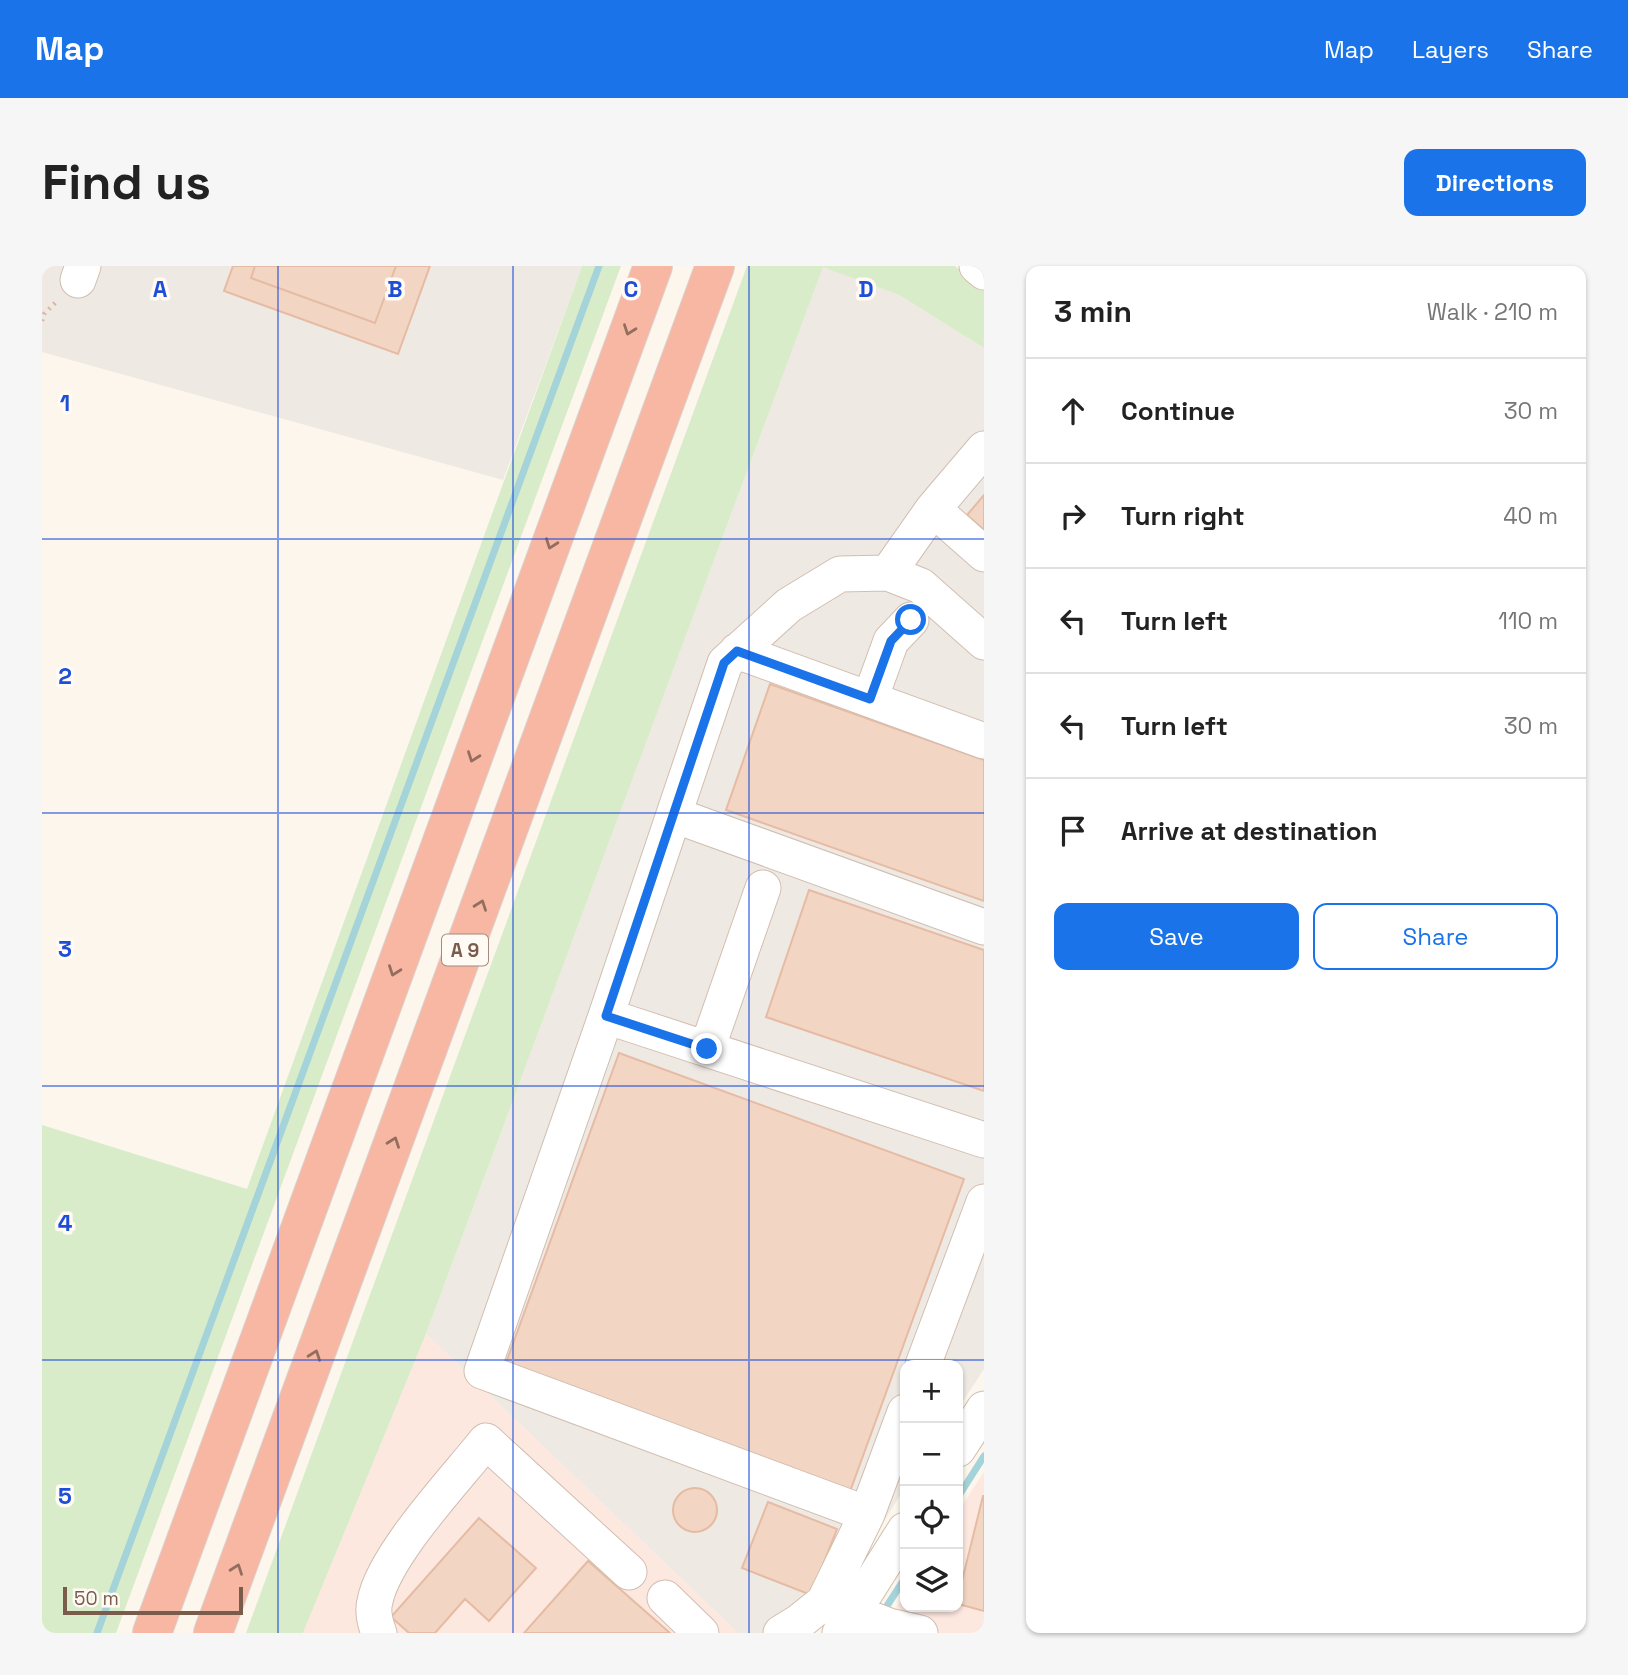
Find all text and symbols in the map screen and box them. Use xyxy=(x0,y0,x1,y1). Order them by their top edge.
text: Map xyxy=(35,28,104,70)
text: Map xyxy=(1324,34,1374,65)
text: Layers xyxy=(1412,34,1489,65)
text: Share xyxy=(1527,34,1593,65)
button: Directions xyxy=(1404,149,1586,216)
text: Find us xyxy=(42,151,211,213)
text: A xyxy=(153,274,168,304)
text: B xyxy=(387,274,403,304)
text: C xyxy=(624,274,638,304)
text: D xyxy=(858,274,874,304)
text: 3 min xyxy=(1054,292,1132,331)
text: Walk · 210 m xyxy=(1427,297,1558,327)
one-way arrow xyxy=(624,324,638,336)
text: 1 xyxy=(60,388,70,418)
icon: ahead xyxy=(1054,392,1092,430)
text: Continue xyxy=(1121,394,1235,428)
text: 30 m xyxy=(1504,396,1558,426)
icon: right xyxy=(1054,497,1092,535)
text: Turn right xyxy=(1121,499,1245,533)
text: 40 m xyxy=(1503,501,1558,531)
one-way arrow xyxy=(545,537,559,549)
icon: left xyxy=(1054,602,1092,640)
route start xyxy=(895,604,926,635)
text: Turn left xyxy=(1121,604,1228,638)
text: 110 m xyxy=(1498,606,1558,636)
text: 2 xyxy=(58,661,72,691)
icon: left xyxy=(1054,707,1092,745)
text: Turn left xyxy=(1121,709,1228,743)
text: 30 m xyxy=(1504,711,1558,741)
one-way arrow xyxy=(467,751,481,763)
icon: arrive xyxy=(1054,812,1092,850)
text: Arrive at destination xyxy=(1121,814,1378,848)
one-way arrow xyxy=(473,900,487,912)
button: Save xyxy=(1054,903,1299,970)
button: Share xyxy=(1313,903,1558,970)
text: 3 xyxy=(58,934,72,964)
road number: A 9 xyxy=(442,934,488,965)
one-way arrow xyxy=(389,964,403,976)
route end xyxy=(691,1033,722,1064)
one-way arrow xyxy=(386,1136,400,1148)
text: 4 xyxy=(58,1208,73,1238)
one-way arrow xyxy=(307,1350,321,1362)
map controls xyxy=(900,1360,963,1612)
button: + xyxy=(900,1360,963,1423)
button: − xyxy=(900,1423,963,1486)
text: 5 xyxy=(58,1481,72,1511)
button: locate xyxy=(900,1486,963,1549)
button: layers xyxy=(900,1549,963,1612)
one-way arrow xyxy=(229,1564,243,1576)
scale bar xyxy=(63,1584,243,1616)
text: 50 m xyxy=(74,1586,119,1611)

